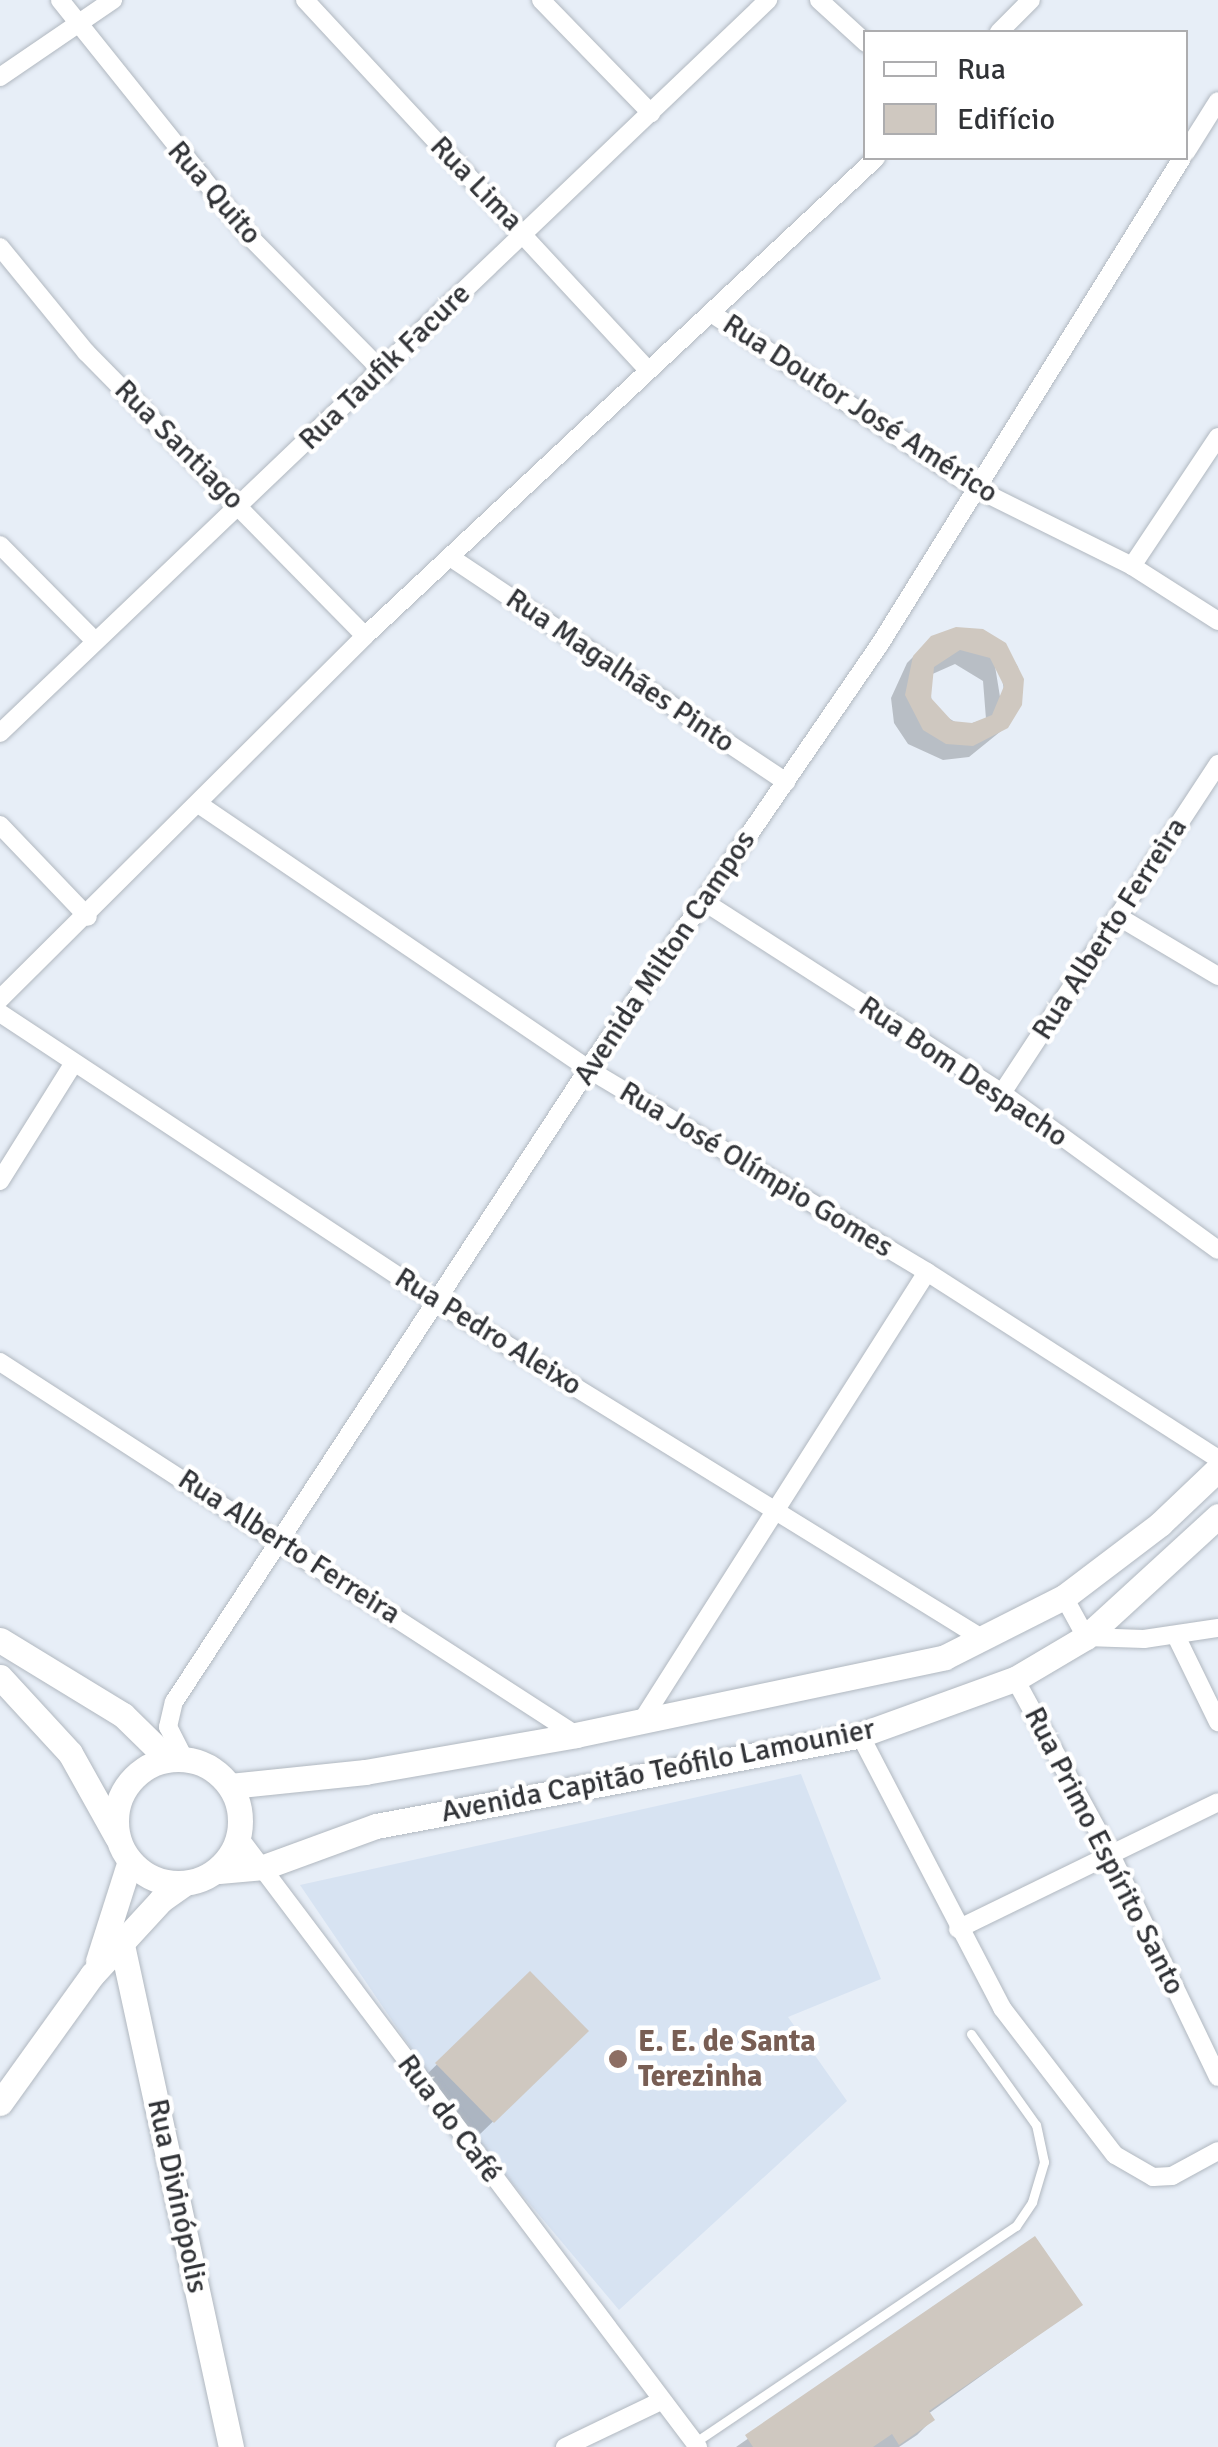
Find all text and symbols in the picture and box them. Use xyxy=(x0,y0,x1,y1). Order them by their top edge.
legend xyxy=(863,30,1188,160)
text: Rua xyxy=(957,51,1006,88)
text: Edifício xyxy=(957,101,1055,138)
street label: Rua Lima xyxy=(422,129,530,239)
street label: Rua Quito xyxy=(159,134,269,252)
street label: Rua Taufik Facure xyxy=(292,276,478,458)
street label: Rua Doutor José Américo xyxy=(716,307,1004,511)
street label: Rua Santiago xyxy=(106,372,252,518)
street label: Rua Magalhães Pinto xyxy=(499,581,741,761)
street label: Rua Alberto Ferreira xyxy=(1025,811,1195,1047)
street label: Avenida Milton Campos xyxy=(566,824,764,1092)
street label: Rua Bom Despacho xyxy=(852,989,1074,1155)
street label: Rua José Olímpio Gomes xyxy=(613,1074,899,1266)
street label: Rua Pedro Aleixo xyxy=(388,1260,588,1404)
street label: Rua Alberto Ferreira xyxy=(171,1462,407,1632)
street label: Rua Primo Espírito Santo xyxy=(1016,1701,1192,2001)
street label: Avenida Capitão Teófilo Lamounier xyxy=(438,1711,878,1831)
place label: E. E. de Santa Terezinha xyxy=(638,2024,816,2094)
street label: Rua do Café xyxy=(389,2048,509,2190)
marker: E. E. de Santa Terezinha xyxy=(607,2048,629,2070)
street label: Rua Divinópolis xyxy=(139,2096,215,2296)

